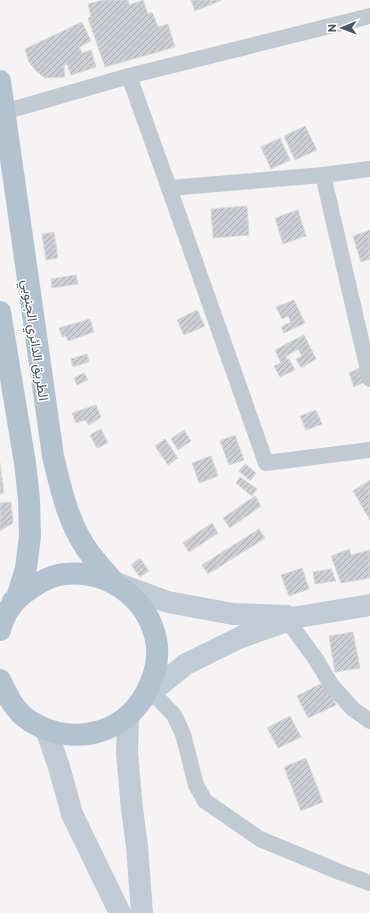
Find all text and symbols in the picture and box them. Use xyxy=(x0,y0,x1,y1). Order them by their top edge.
north arrow xyxy=(322,8,362,48)
text: N xyxy=(325,24,338,32)
street label: الطريق الدائري الجنوبي xyxy=(15,278,53,402)

